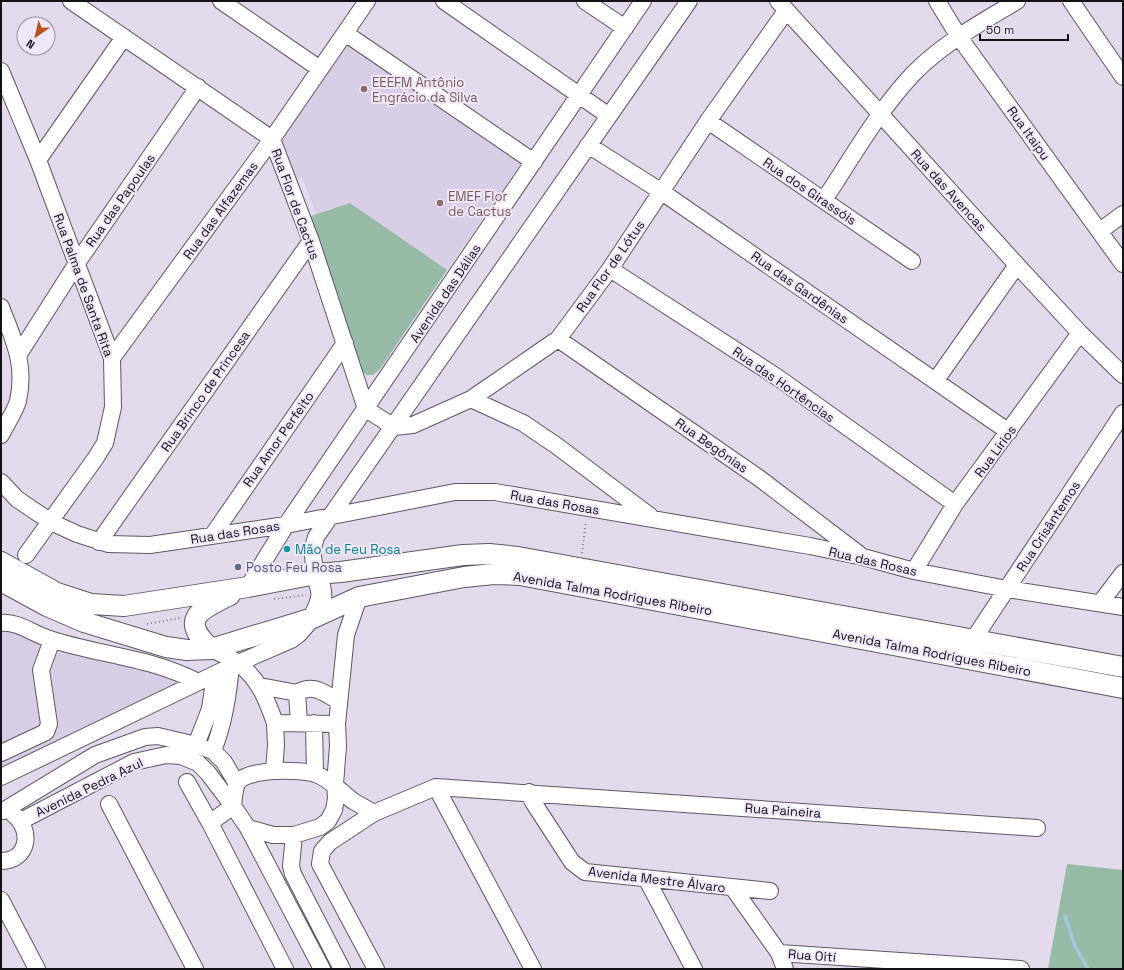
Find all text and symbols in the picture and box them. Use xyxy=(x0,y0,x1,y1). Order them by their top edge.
north arrow xyxy=(16,16,56,56)
scale bar xyxy=(980,16,1068,42)
text: 50 m xyxy=(986,22,1014,38)
text: N xyxy=(23,36,37,52)
place label: EEEFM Antônio Engrácio da Silva xyxy=(372,74,478,106)
marker: EEEFM Antônio Engrácio da Silva xyxy=(359,84,369,94)
street label: Rua Itaipu xyxy=(1003,103,1054,164)
street label: Rua Flor de Cactus xyxy=(268,146,324,262)
street label: Rua das Avencas xyxy=(907,146,990,235)
street label: Rua das Papoulas xyxy=(82,150,159,250)
street label: Rua dos Girassóis xyxy=(760,154,860,229)
street label: Rua das Alfazemas xyxy=(179,158,262,263)
place label: EMEF Flor de Cactus xyxy=(448,188,512,220)
marker: EMEF Flor de Cactus xyxy=(435,198,445,208)
street label: Rua Palma de Santa Rita xyxy=(50,211,118,360)
street label: Rua Flor de Lótus xyxy=(572,217,649,316)
street label: Avenida das Dálias xyxy=(406,241,485,346)
street label: Rua das Gardênias xyxy=(748,247,852,327)
street label: Rua Brinco de Princesa xyxy=(157,327,254,455)
street label: Rua das Hortências xyxy=(729,343,838,426)
street label: Rua Amor Perfeito xyxy=(239,388,318,490)
street label: Rua Begônias xyxy=(672,414,752,477)
street label: Rua Lírios xyxy=(971,422,1020,481)
street label: Rua Crisântemos xyxy=(1013,478,1084,575)
street label: Rua das Rosas xyxy=(509,486,601,519)
street label: Rua das Rosas xyxy=(189,517,281,548)
place label: Mão de Feu Rosa xyxy=(295,541,401,558)
street label: Rua das Rosas xyxy=(827,543,919,580)
marker: Mão de Feu Rosa xyxy=(282,544,292,554)
place label: Posto Feu Rosa xyxy=(246,559,342,576)
marker: Posto Feu Rosa xyxy=(233,562,243,572)
street label: Avenida Talma Rodrigues Ribeiro xyxy=(512,568,714,619)
street label: Avenida Talma Rodrigues Ribeiro xyxy=(831,625,1033,680)
street label: Avenida Pedra Azul xyxy=(33,754,146,821)
street label: Rua Paineira xyxy=(744,799,822,822)
street label: Avenida Mestre Álvaro xyxy=(587,863,727,896)
street label: Rua Oití xyxy=(787,945,837,966)

